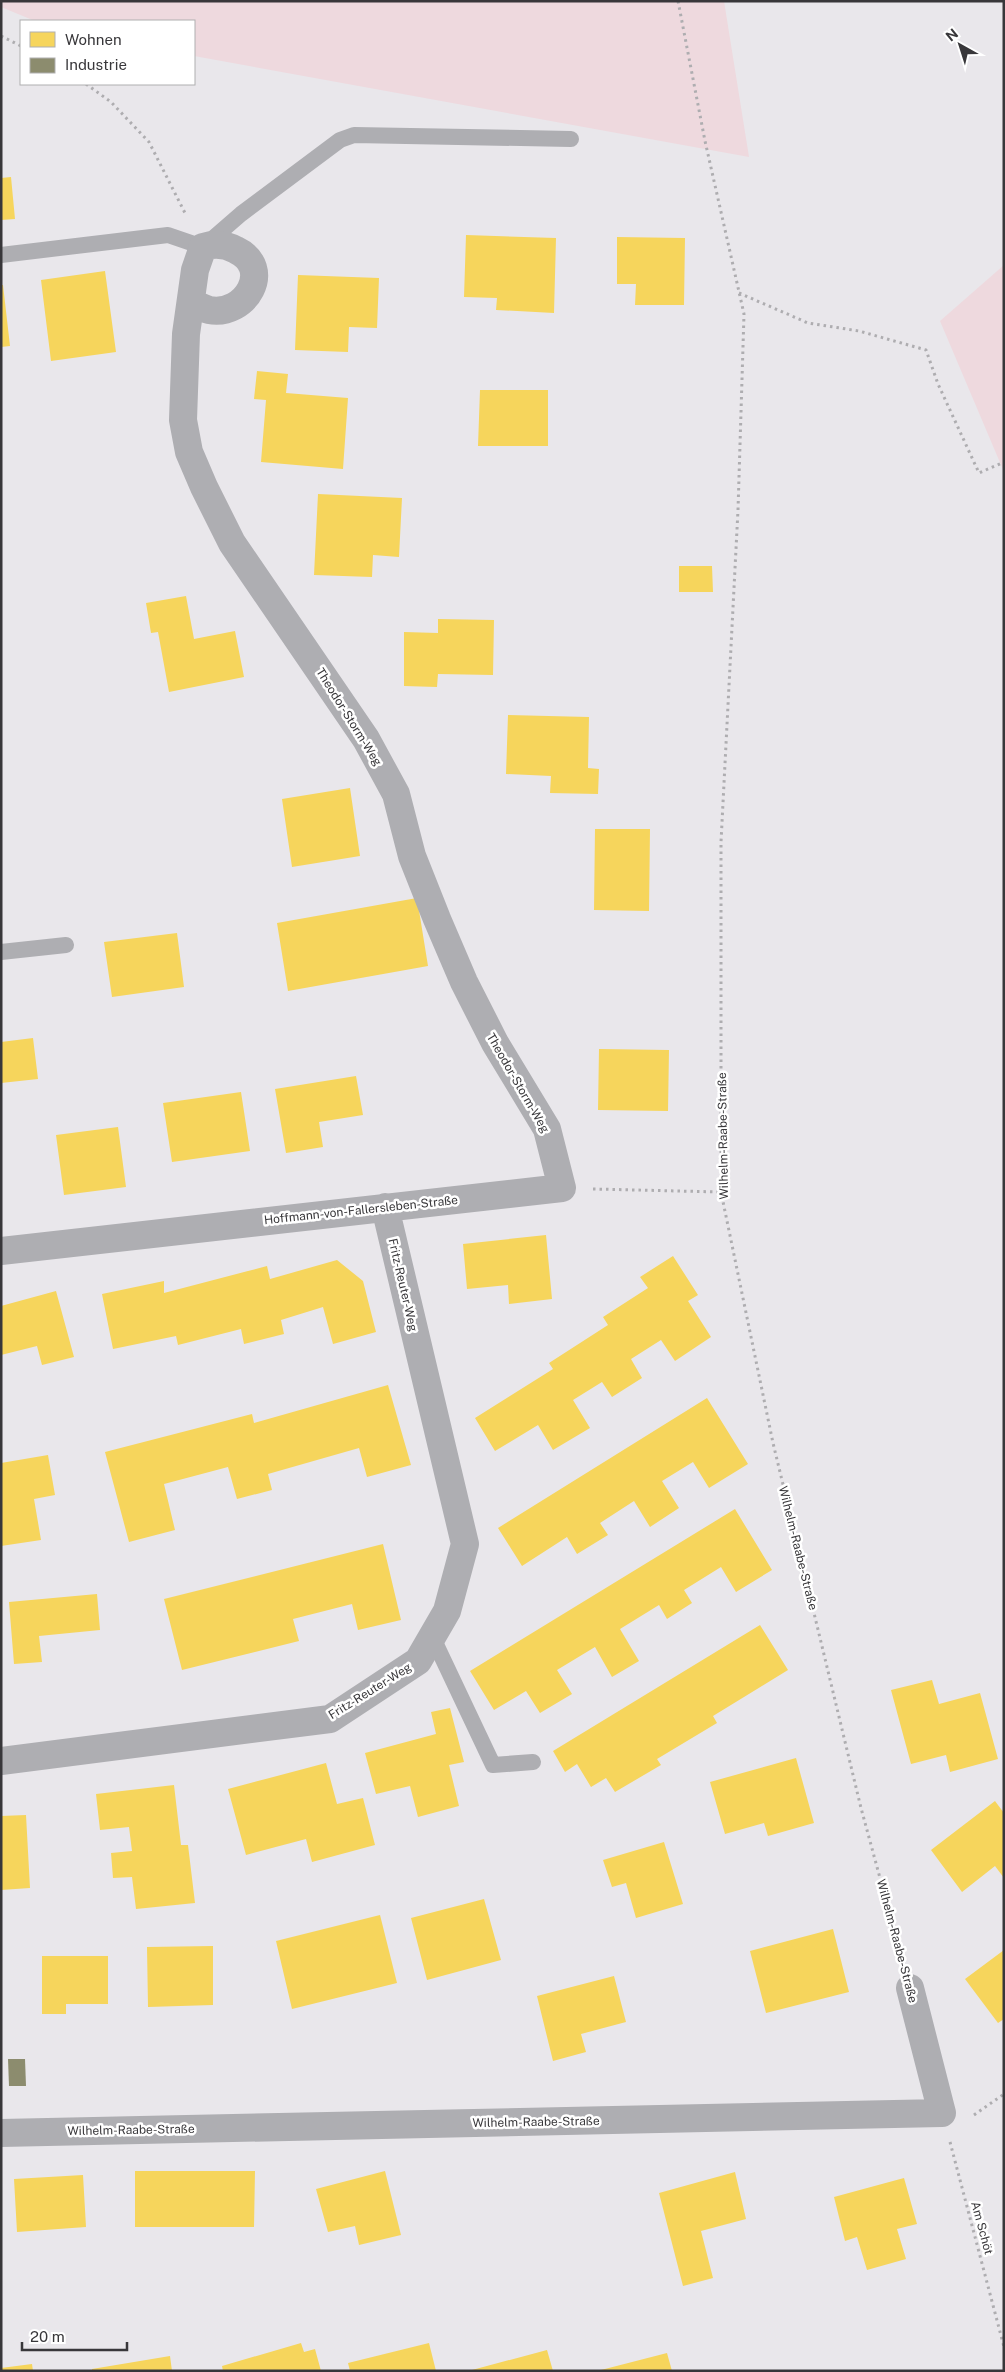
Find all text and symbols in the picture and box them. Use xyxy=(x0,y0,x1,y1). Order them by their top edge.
legend xyxy=(20,20,195,85)
north arrow xyxy=(935,20,985,70)
text: N xyxy=(943,25,961,45)
text: Wohnen xyxy=(65,31,122,48)
text: Industrie xyxy=(65,56,127,73)
street label: Theodor-Storm-Weg xyxy=(313,665,385,769)
street label: Theodor-Storm-Weg xyxy=(484,1031,552,1135)
street label: Wilhelm-Raabe-Straße xyxy=(715,1072,731,1200)
street label: Hoffmann-von-Fallersleben-Straße xyxy=(263,1193,459,1227)
street label: Fritz-Reuter-Weg xyxy=(385,1237,421,1333)
street label: Wilhelm-Raabe-Straße xyxy=(776,1485,820,1612)
street label: Fritz-Reuter-Weg xyxy=(326,1660,414,1722)
street label: Wilhelm-Raabe-Straße xyxy=(874,1878,920,2004)
street label: Wilhelm-Raabe-Straße xyxy=(472,2114,600,2130)
street label: Wilhelm-Raabe-Straße xyxy=(67,2122,195,2138)
street label: Am Schöt xyxy=(968,2200,996,2256)
scale bar xyxy=(22,2320,128,2352)
text: 20 m xyxy=(30,2328,65,2345)

